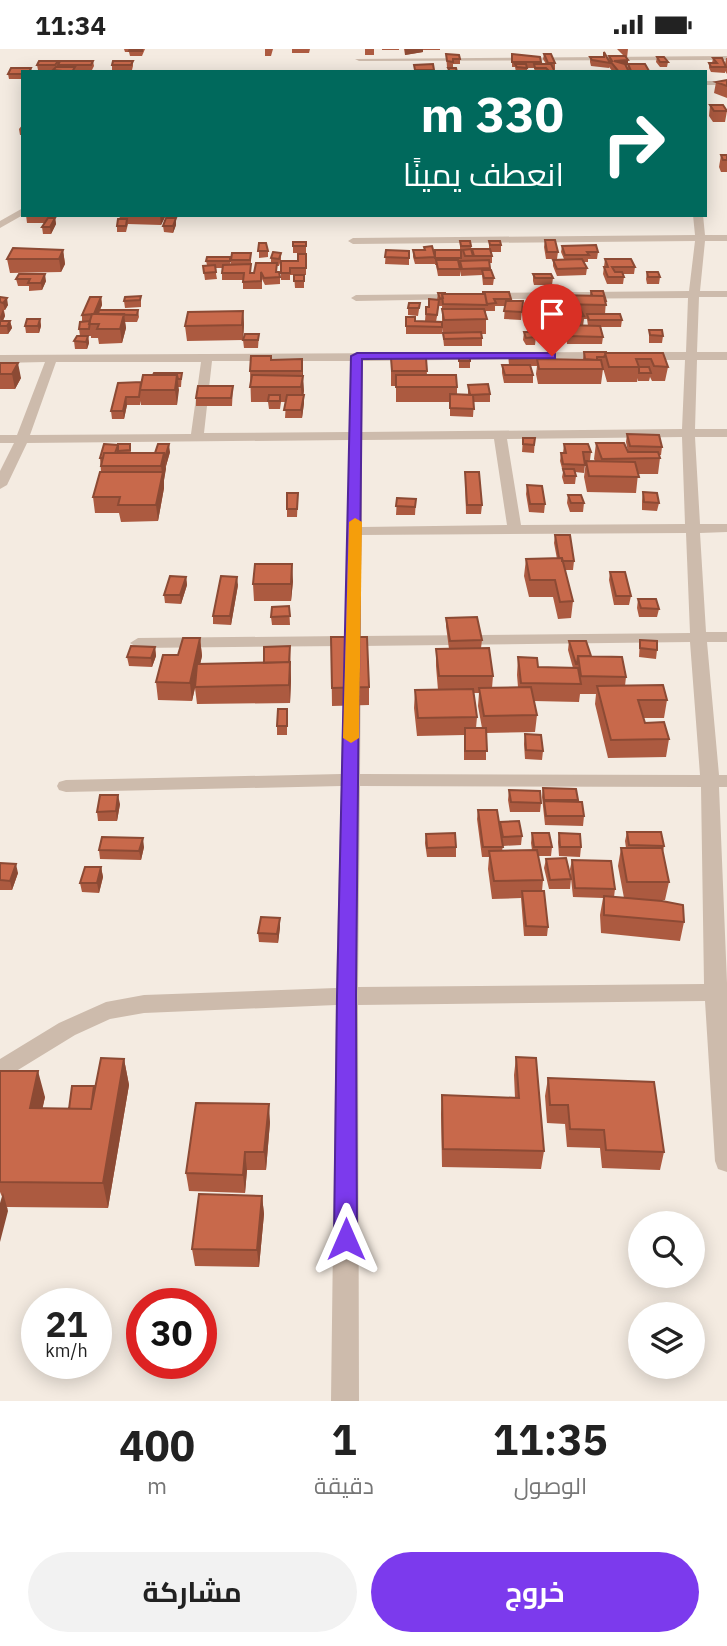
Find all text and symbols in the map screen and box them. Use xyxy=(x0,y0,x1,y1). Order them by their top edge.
text: 11:34 xyxy=(35,8,106,42)
text: 330 m xyxy=(420,82,564,145)
icon: right xyxy=(588,98,679,189)
text: انعطف يمينًا xyxy=(403,153,564,195)
pin xyxy=(522,284,582,356)
icon: arrive xyxy=(533,295,571,333)
position arrow xyxy=(309,1202,383,1276)
map controls xyxy=(628,1211,705,1379)
button: search xyxy=(628,1211,705,1288)
speed limit sign: 30 xyxy=(126,1288,217,1379)
text: 21 xyxy=(45,1301,88,1347)
button: layers xyxy=(628,1302,705,1379)
text: km/h xyxy=(45,1339,88,1362)
text: 1 xyxy=(331,1412,357,1467)
text: 11:35 xyxy=(493,1412,608,1467)
text: 400 xyxy=(119,1418,195,1473)
text: m xyxy=(147,1470,167,1500)
text: دقيقة xyxy=(314,1470,374,1500)
text: الوصول xyxy=(514,1470,587,1500)
button: مشاركة xyxy=(28,1552,357,1632)
button: خروج xyxy=(371,1552,699,1632)

